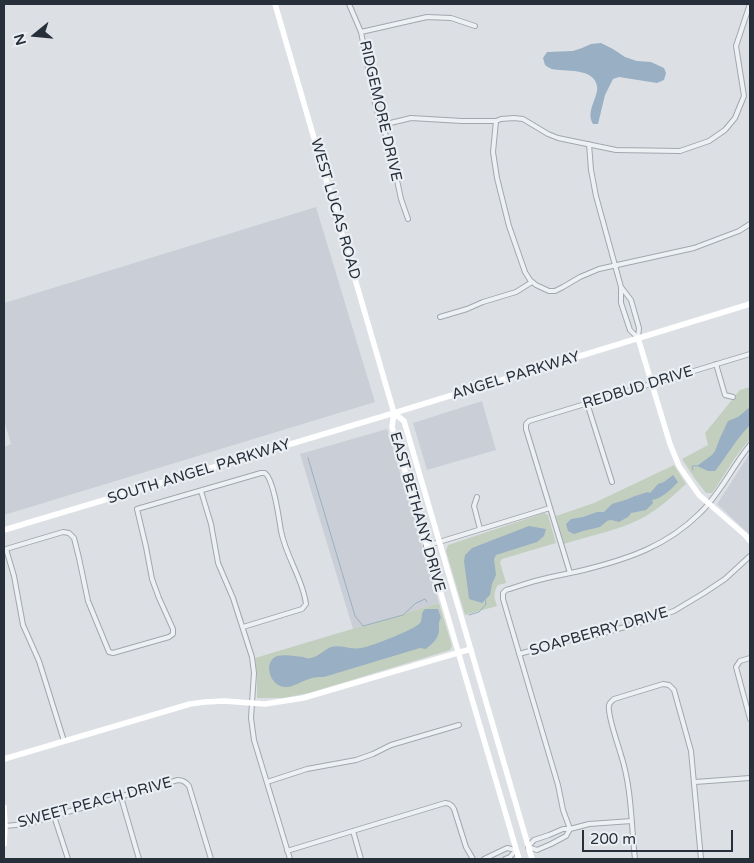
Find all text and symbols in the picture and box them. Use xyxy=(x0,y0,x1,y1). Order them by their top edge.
north arrow xyxy=(10,10,60,60)
text: N xyxy=(10,32,30,47)
street label: RIDGEMORE DRIVE xyxy=(355,39,405,183)
street label: WEST LUCAS ROAD xyxy=(306,136,364,282)
street label: ANGEL PARKWAY xyxy=(450,348,582,404)
street label: REDBUD DRIVE xyxy=(581,363,695,413)
street label: EAST BETHANY DRIVE xyxy=(385,430,449,594)
street label: SOUTH ANGEL PARKWAY xyxy=(105,436,293,508)
street label: SOAPBERRY DRIVE xyxy=(528,604,670,660)
street label: SWEET PEACH DRIVE xyxy=(16,774,174,832)
scale bar xyxy=(584,820,735,852)
text: 200 m xyxy=(590,830,636,848)

